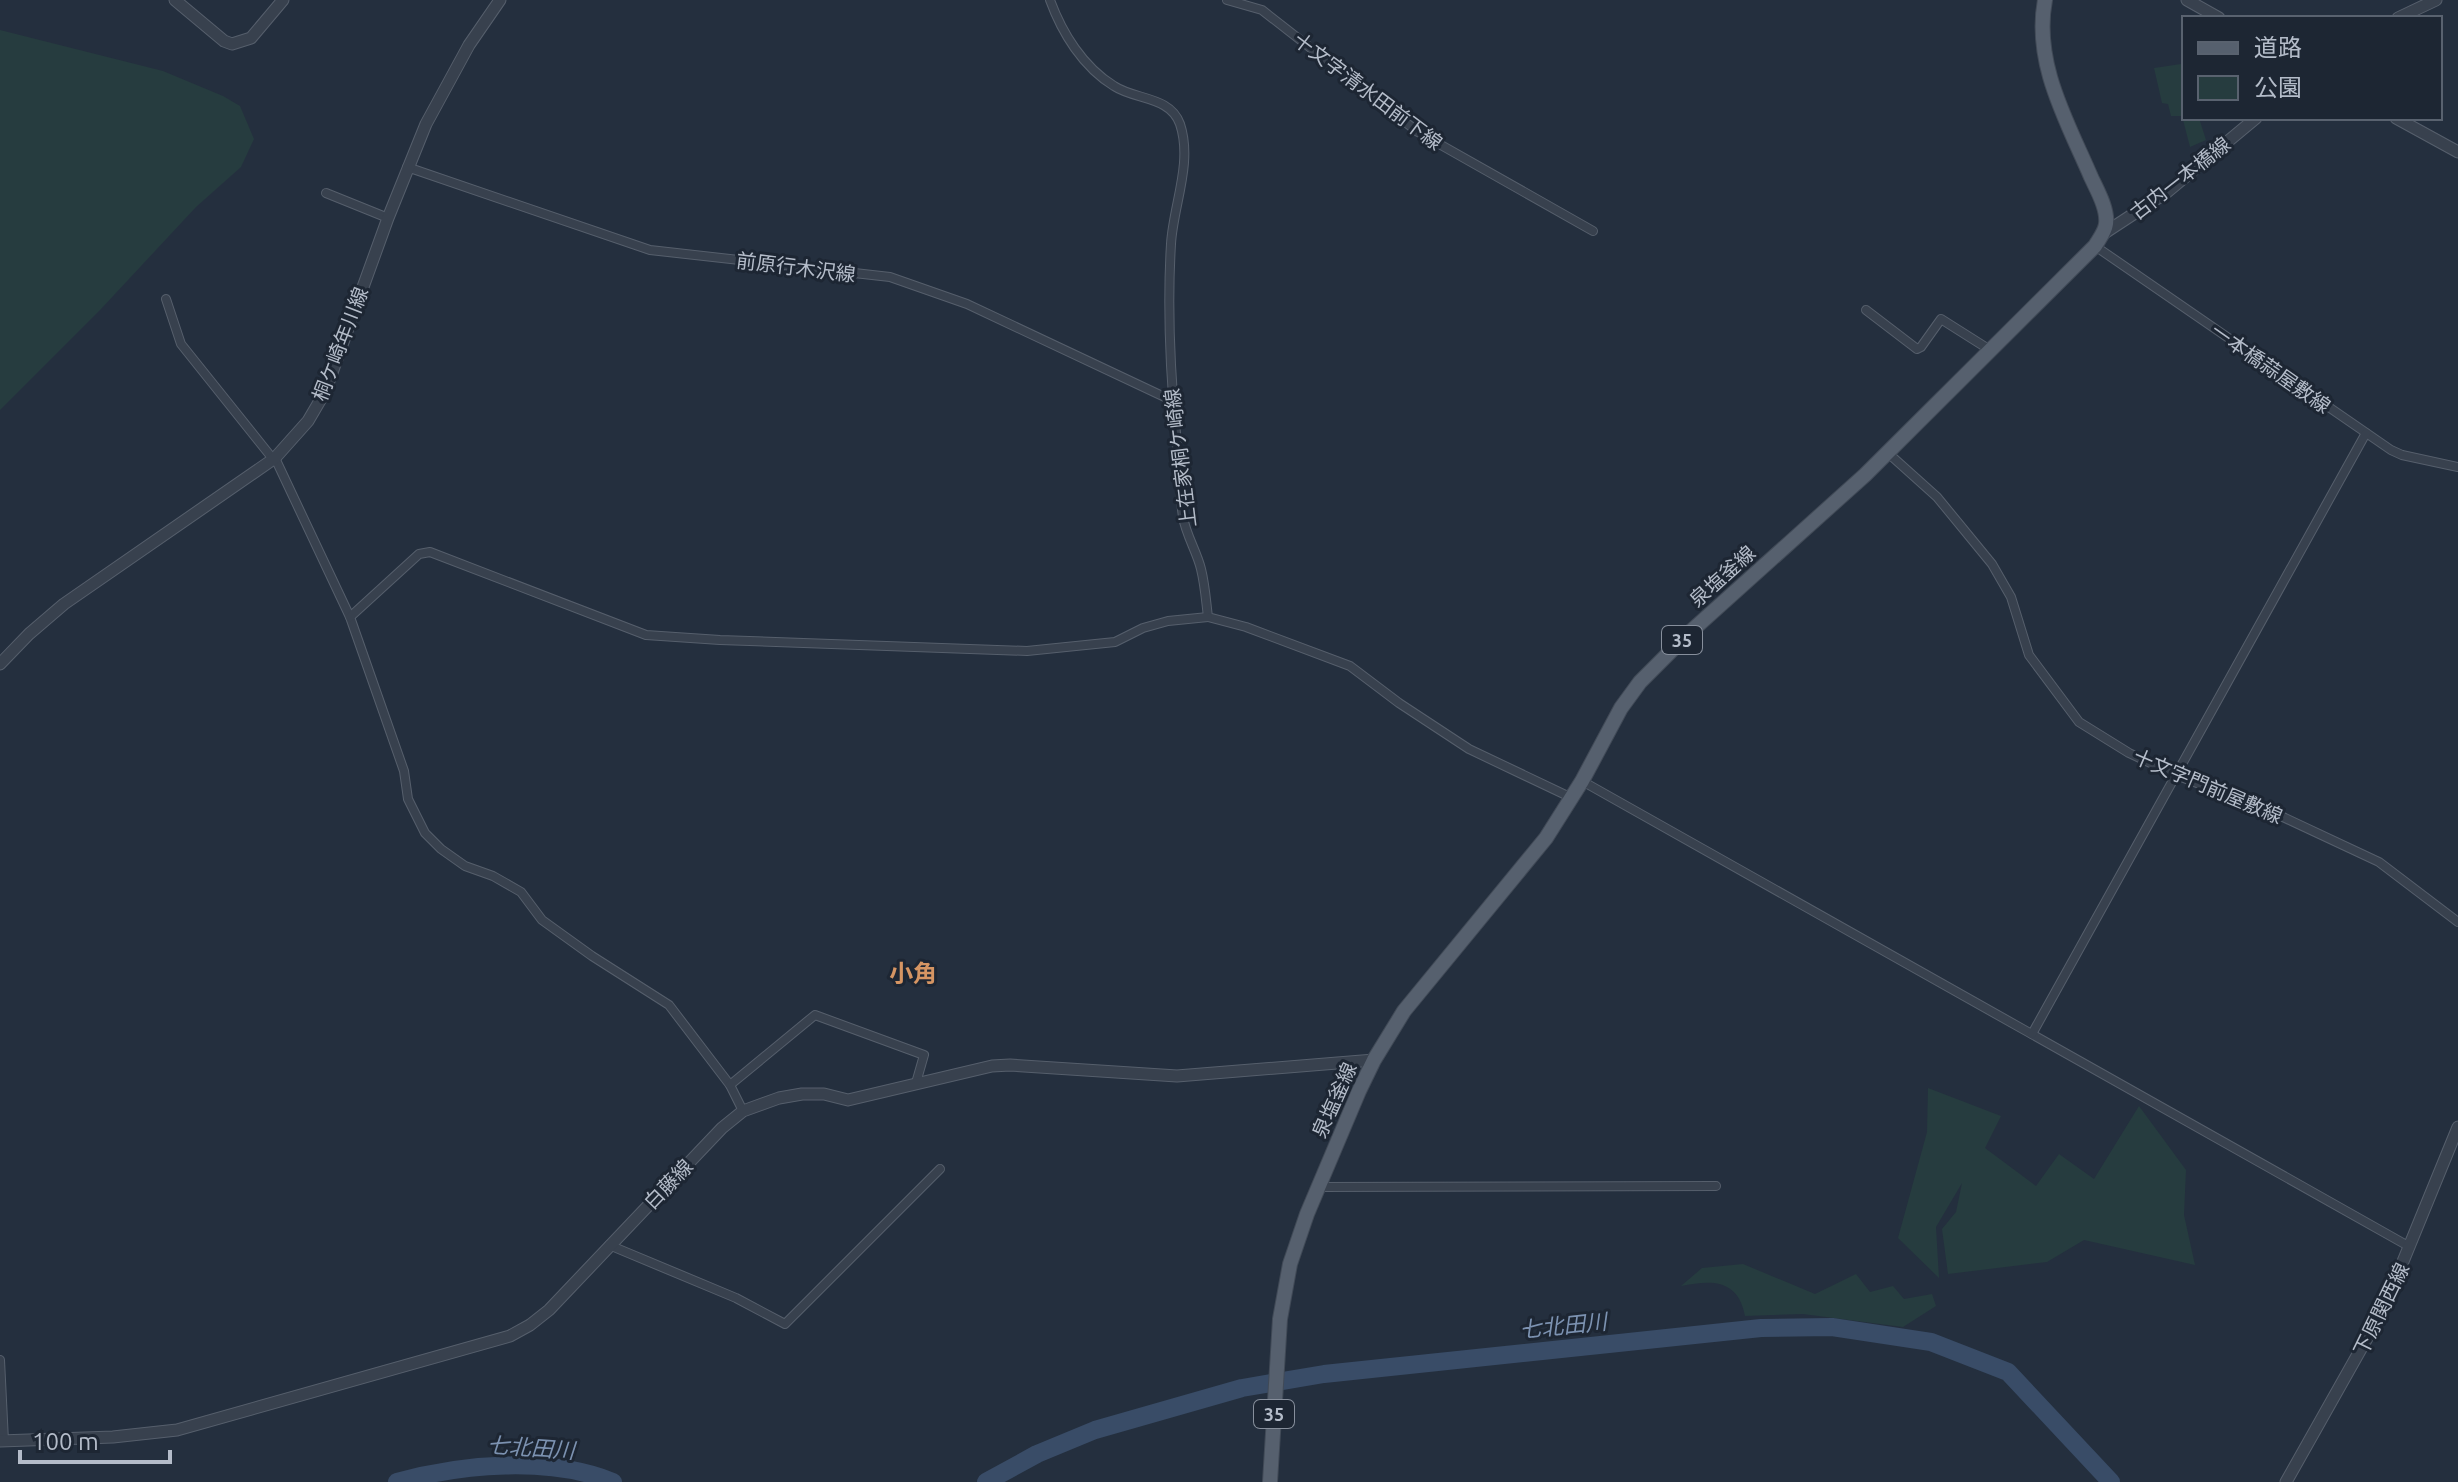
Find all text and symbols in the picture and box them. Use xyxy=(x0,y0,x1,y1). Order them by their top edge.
legend xyxy=(2182,16,2442,120)
street label: 十文字清水田前下線 xyxy=(1289,28,1447,154)
text: 道路 xyxy=(2254,34,2302,61)
text: 公園 xyxy=(2254,74,2302,101)
street label: 古内一本橋線 xyxy=(2126,132,2234,224)
street label: 前原行木沢線 xyxy=(735,248,857,286)
street label: 桐ケ崎年川線 xyxy=(308,284,372,404)
street label: 一本橋蒜屋敷線 xyxy=(2207,318,2335,418)
street label: 上在家桐ケ崎線 xyxy=(1160,387,1200,529)
street label: 泉塩釜線 xyxy=(1685,541,1759,611)
road number: 35 xyxy=(1662,626,1702,654)
street label: 十文字門前屋敷線 xyxy=(2130,744,2286,828)
district label: 小角 xyxy=(889,960,937,987)
street label: 泉塩釜線 xyxy=(1307,1059,1361,1141)
street label: 白藤線 xyxy=(639,1154,697,1214)
street label: 下原関西線 xyxy=(2349,1259,2413,1359)
water label: 七北田川 xyxy=(1518,1308,1610,1342)
road number: 35 xyxy=(1254,1400,1294,1428)
scale bar xyxy=(20,1414,170,1464)
text: 100 m xyxy=(32,1428,99,1455)
water label: 七北田川 xyxy=(486,1431,578,1463)

